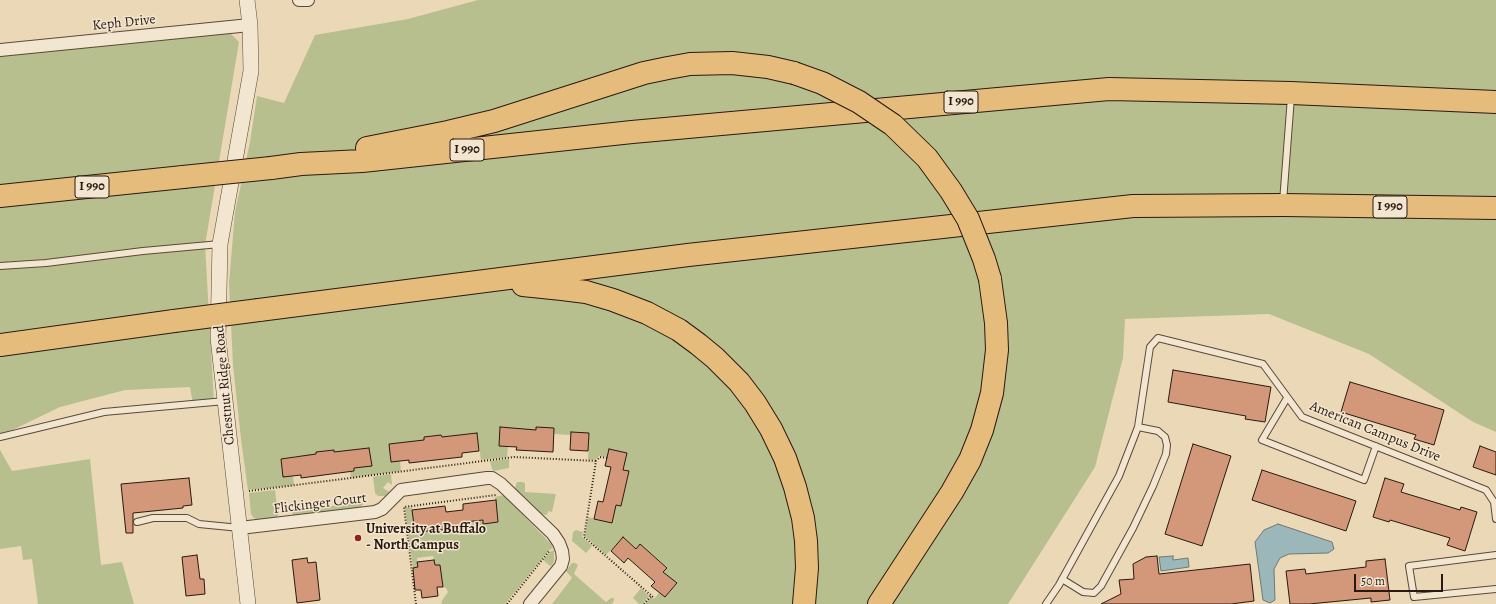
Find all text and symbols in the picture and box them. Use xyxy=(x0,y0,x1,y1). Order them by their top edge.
street label: Keph Drive xyxy=(91,11,157,35)
road number: I 990 xyxy=(944,91,978,113)
road number: I 990 xyxy=(450,139,484,161)
road number: I 990 xyxy=(75,176,109,198)
road number: I 990 xyxy=(1373,196,1407,218)
street label: Chestnut Ridge Road xyxy=(211,324,239,446)
street label: American Campus Drive xyxy=(1307,398,1443,466)
street label: Flickinger Court xyxy=(273,490,367,518)
place label: University at Buffalo - North Campus xyxy=(366,522,486,554)
marker: University at Buffalo - North Campus xyxy=(353,533,363,543)
scale bar xyxy=(1356,566,1445,592)
text: 50 m xyxy=(1361,573,1385,589)

